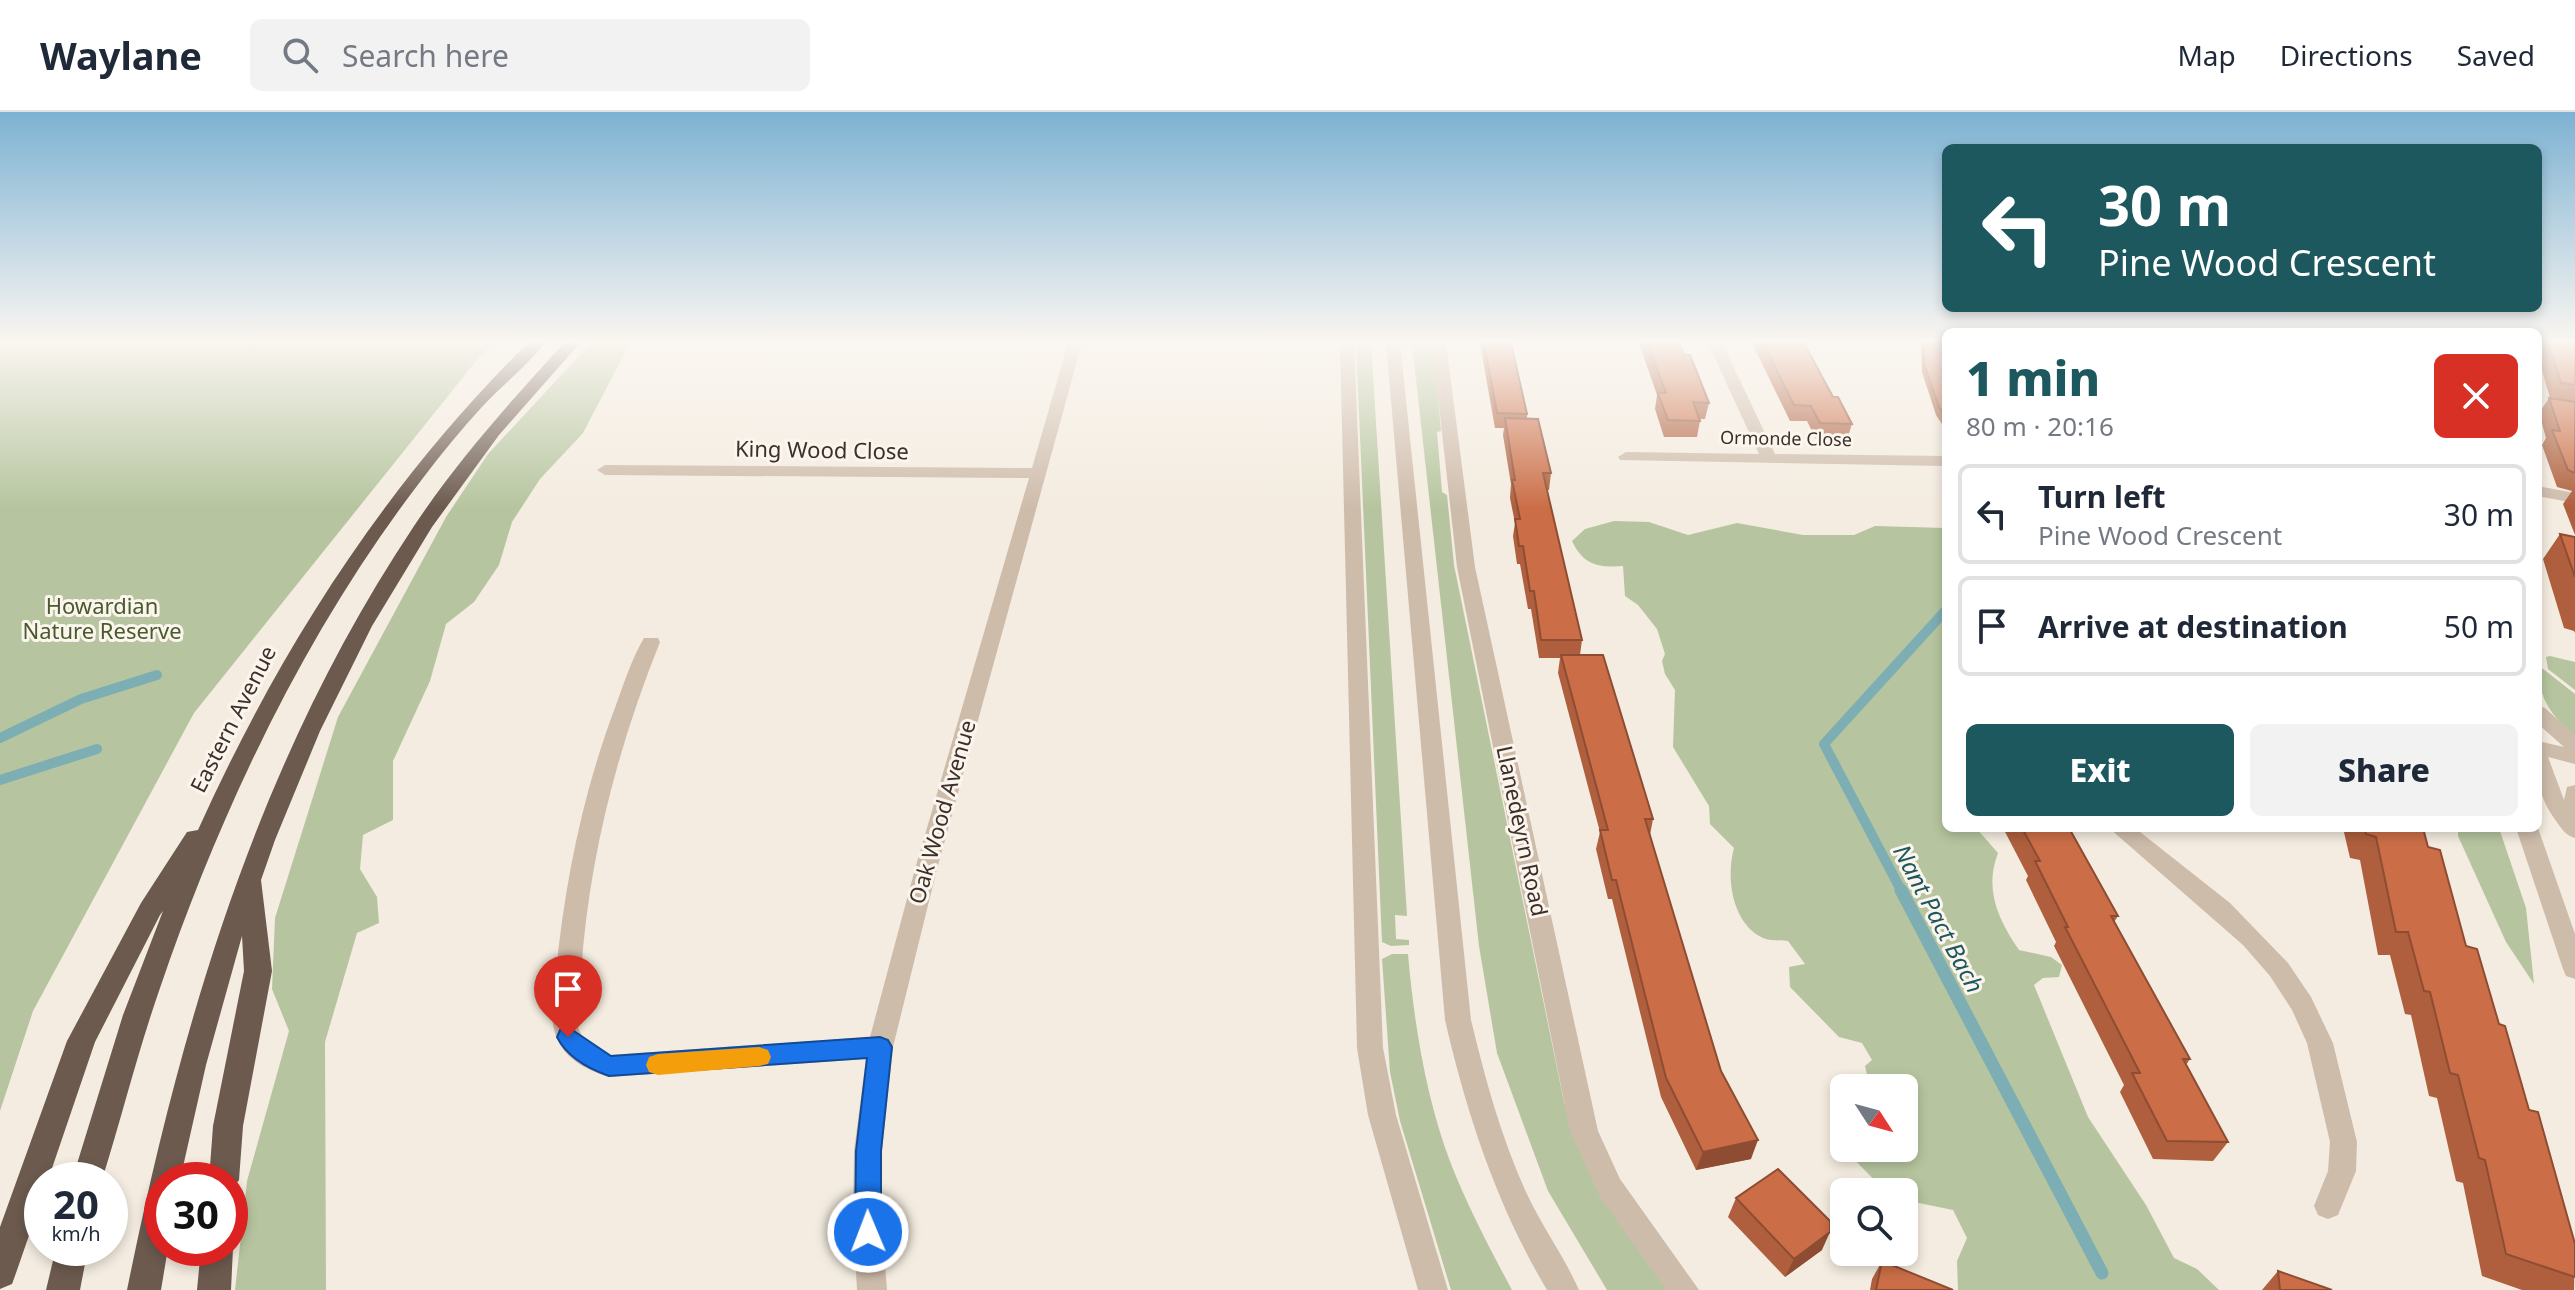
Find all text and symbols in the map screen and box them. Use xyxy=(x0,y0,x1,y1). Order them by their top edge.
search box xyxy=(250,19,810,91)
text: Waylane xyxy=(40,29,202,81)
icon: search xyxy=(278,33,322,77)
text: Search here xyxy=(342,35,509,76)
text: Map xyxy=(2177,36,2236,74)
text: Directions xyxy=(2280,36,2413,74)
text: Saved xyxy=(2457,36,2535,74)
text: 30 m xyxy=(2098,166,2231,242)
icon: left xyxy=(1966,176,2070,280)
text: Pine Wood Crescent xyxy=(2098,238,2436,287)
text: 1 min xyxy=(1966,345,2100,410)
button: close xyxy=(2434,354,2518,438)
text: 80 m · 20:16 xyxy=(1966,408,2114,444)
street label: Ormonde Close xyxy=(1720,425,1852,451)
street label: King Wood Close xyxy=(735,432,909,466)
text: Turn left xyxy=(2038,476,2166,517)
icon: left xyxy=(1970,492,2014,536)
text: 30 m xyxy=(2444,494,2514,535)
text: Pine Wood Crescent xyxy=(2038,517,2282,553)
park label: Howardian Nature Reserve xyxy=(22,590,182,645)
icon: arrive xyxy=(1970,604,2014,648)
text: Arrive at destination xyxy=(2038,606,2348,647)
text: 50 m xyxy=(2444,606,2514,647)
street label: Eastern Avenue xyxy=(182,640,282,797)
street label: Oak Wood Avenue xyxy=(900,716,982,907)
button: Exit xyxy=(1966,724,2234,816)
button: Share xyxy=(2250,724,2518,816)
street label: Llanedeyrn Road xyxy=(1490,743,1556,919)
water label: Nant Pact Bach xyxy=(1886,838,1992,998)
pin xyxy=(534,955,602,1037)
icon: arrive xyxy=(546,967,590,1011)
north arrow xyxy=(1830,1074,1918,1162)
map controls xyxy=(1830,1074,1918,1266)
speed limit sign: 30 xyxy=(144,1162,248,1266)
text: 20 xyxy=(53,1176,99,1231)
button: search xyxy=(1830,1178,1918,1266)
position arrow xyxy=(826,1190,910,1274)
text: km/h xyxy=(51,1220,101,1247)

